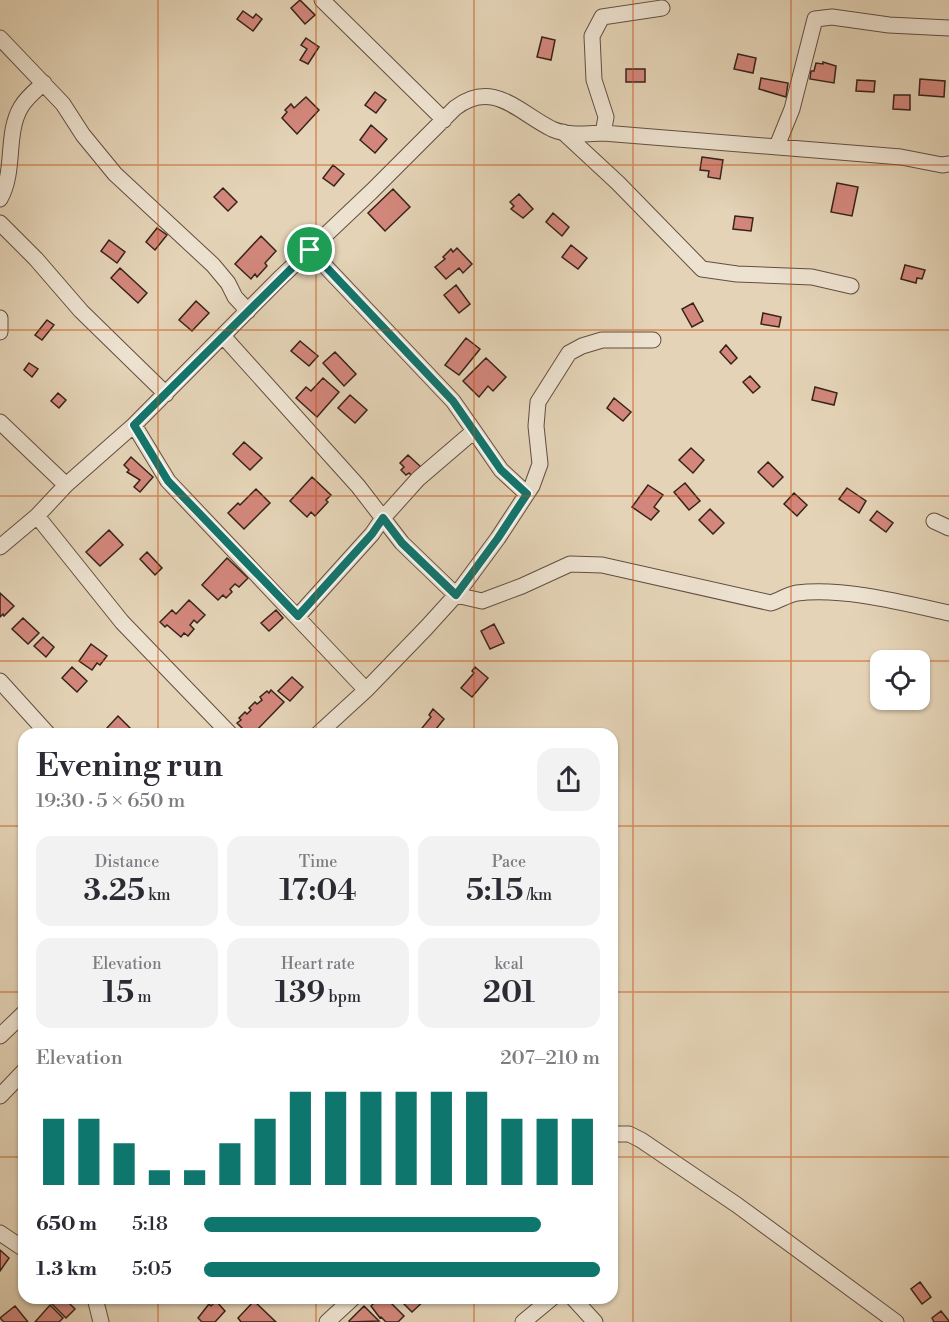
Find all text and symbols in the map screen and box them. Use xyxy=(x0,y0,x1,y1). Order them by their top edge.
pin xyxy=(284,224,335,275)
icon: arrive xyxy=(293,233,326,266)
map controls xyxy=(870,650,930,710)
button: locate xyxy=(870,650,930,710)
text: Evening run xyxy=(36,746,223,787)
button: share xyxy=(537,748,600,811)
text: 19:30 · 5 × 650 m xyxy=(36,789,185,814)
text: Distance xyxy=(95,852,159,872)
text: Time xyxy=(299,852,337,872)
text: Pace xyxy=(492,852,526,872)
text: 3.25 xyxy=(83,872,145,910)
text: 17:04 xyxy=(279,872,357,910)
text: 5:15 xyxy=(466,872,523,910)
text: km xyxy=(145,885,171,905)
text: /km xyxy=(523,885,552,905)
text: Elevation xyxy=(92,954,162,974)
text: Heart rate xyxy=(281,954,355,974)
text: kcal xyxy=(494,954,524,974)
text: 15 xyxy=(102,974,134,1012)
text: 139 xyxy=(275,974,325,1012)
text: 201 xyxy=(483,974,535,1012)
text: m xyxy=(134,987,152,1007)
text: bpm xyxy=(325,987,361,1007)
text: Elevation xyxy=(36,1046,123,1071)
text: 207–210 m xyxy=(500,1046,600,1071)
text: 650 m xyxy=(36,1212,97,1237)
text: 5:18 xyxy=(132,1212,168,1237)
text: 1.3 km xyxy=(36,1257,97,1282)
text: 5:05 xyxy=(132,1257,172,1282)

